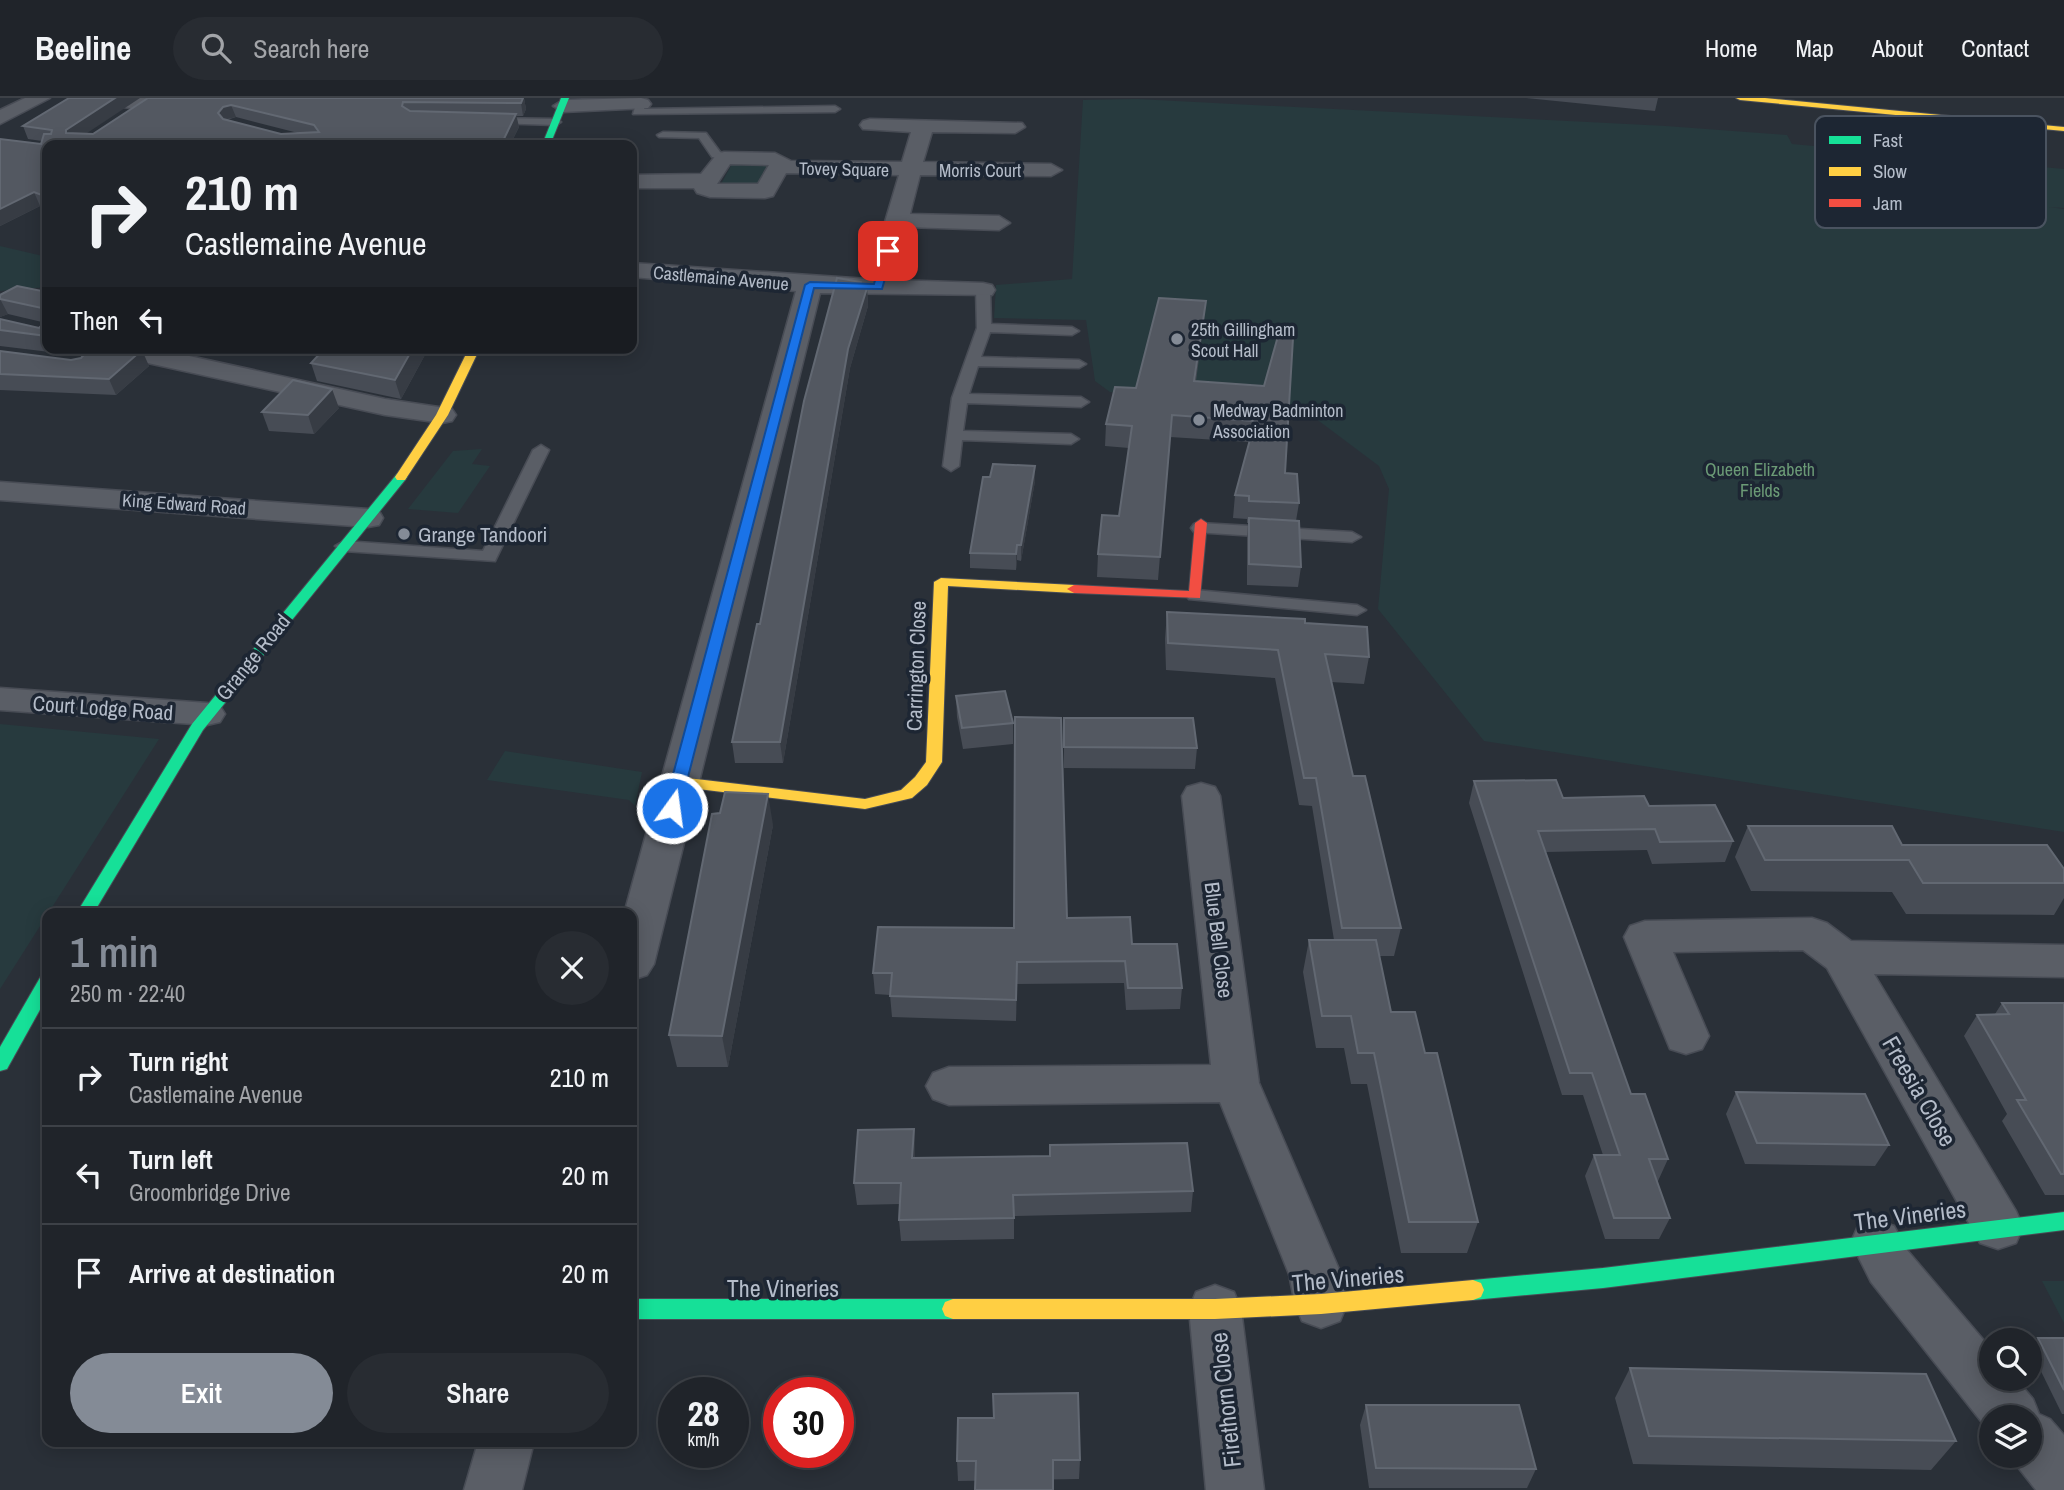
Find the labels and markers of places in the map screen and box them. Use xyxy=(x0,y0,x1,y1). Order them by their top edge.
pin xyxy=(858,221,918,281)
place label: 25th Gillingham Scout Hall xyxy=(1191,317,1295,363)
marker: 25th Gillingham Scout Hall xyxy=(1169,331,1185,347)
place label: Medway Badminton Association xyxy=(1212,398,1343,444)
marker: Medway Badminton Association xyxy=(1191,412,1207,428)
place label: Grange Tandoori xyxy=(418,520,547,549)
marker: Grange Tandoori xyxy=(396,526,412,542)

